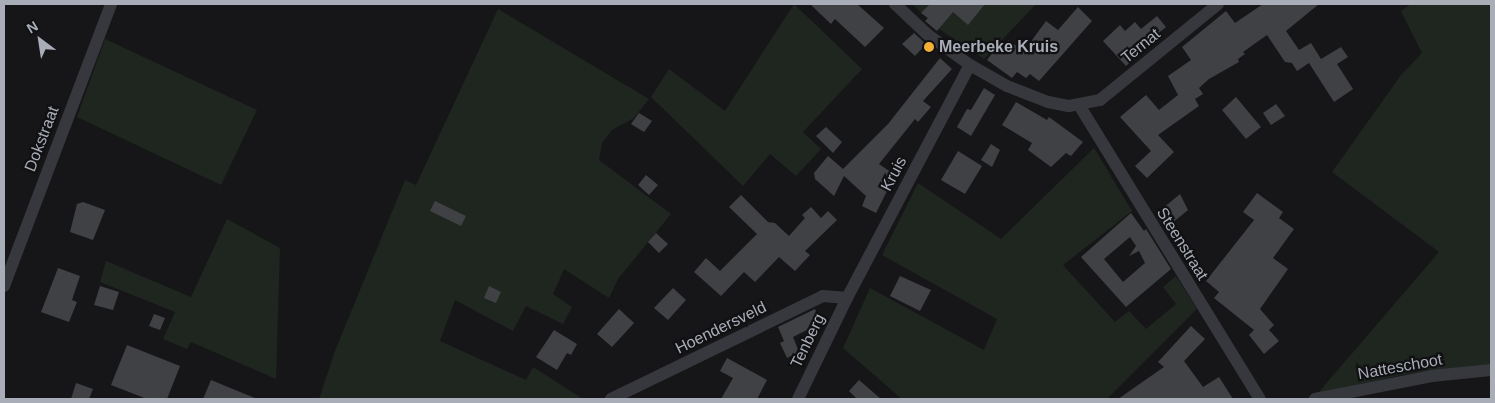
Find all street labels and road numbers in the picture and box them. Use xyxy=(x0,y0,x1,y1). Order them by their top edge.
street label: Ternat xyxy=(1118,25,1164,67)
street label: Dokstraat xyxy=(21,104,63,174)
street label: Kruis xyxy=(877,153,911,195)
street label: Steenstraat xyxy=(1152,204,1212,284)
street label: Hoendersveld xyxy=(672,298,770,358)
street label: Tenberg xyxy=(787,311,829,371)
street label: Natteschoot xyxy=(1356,350,1444,384)

